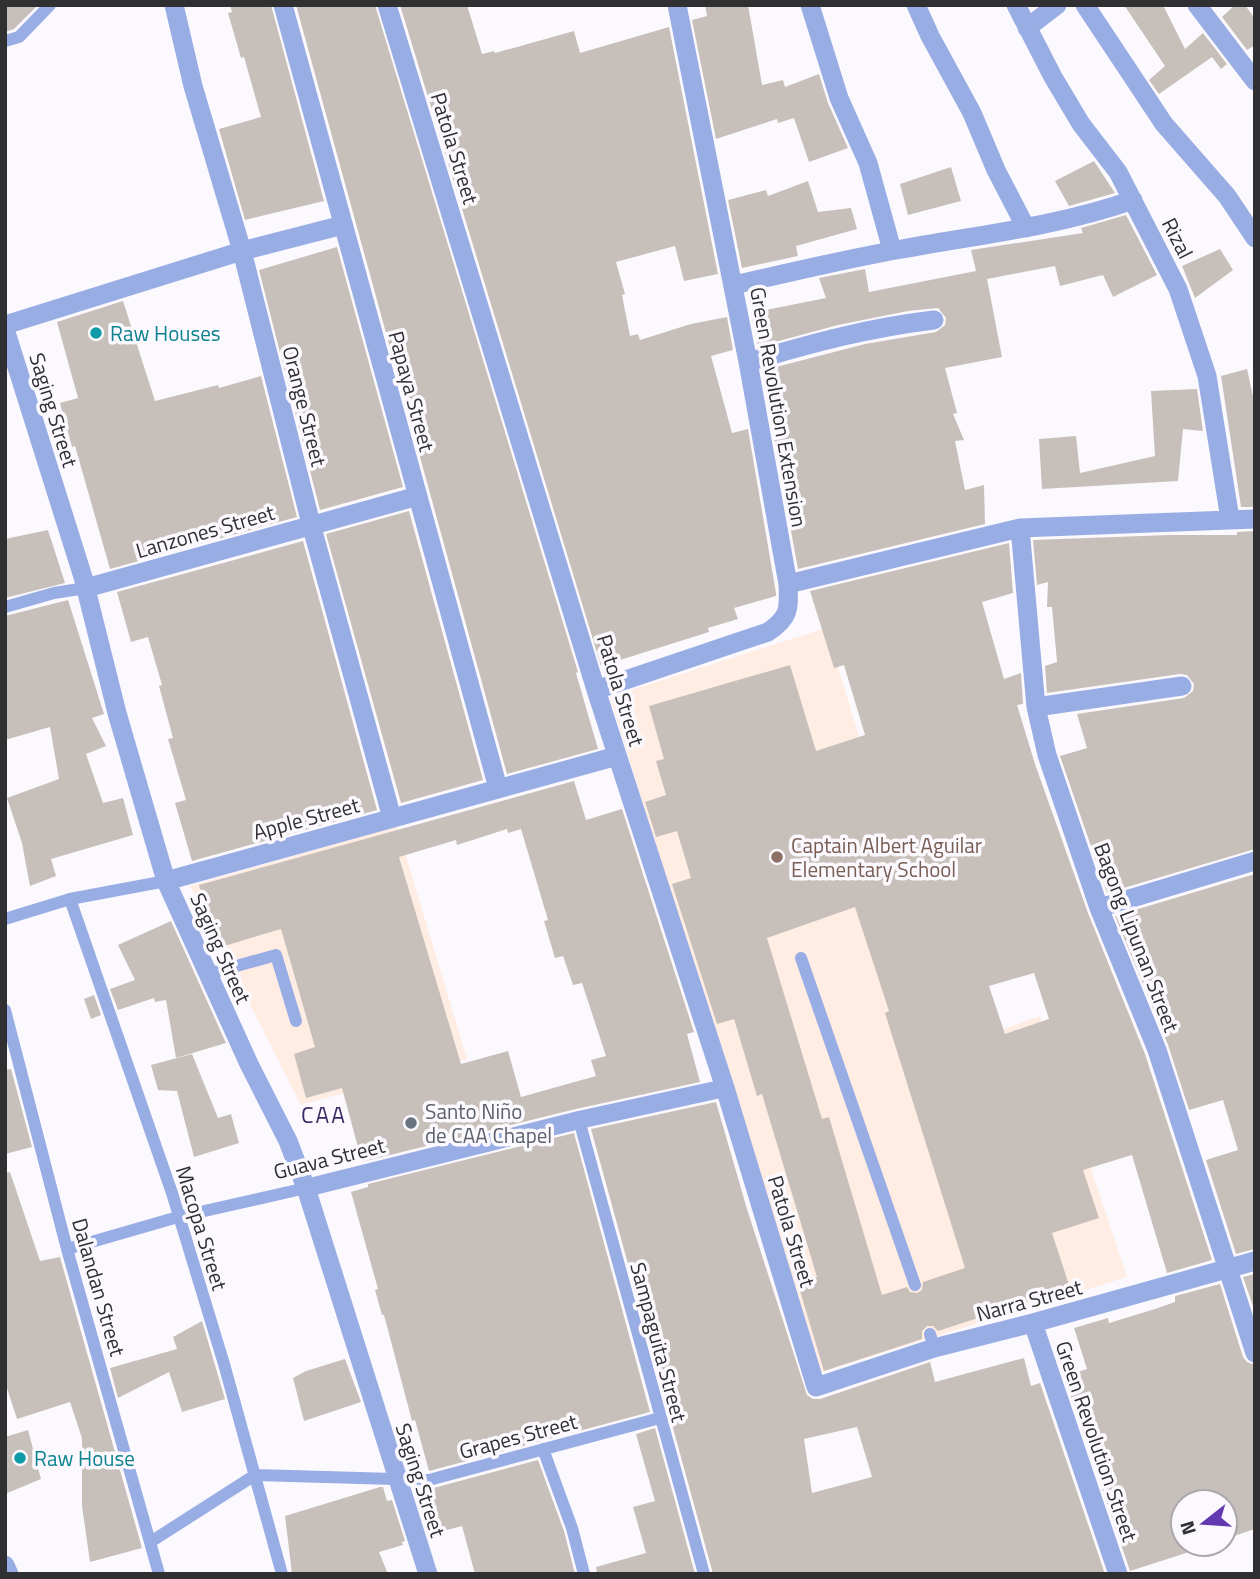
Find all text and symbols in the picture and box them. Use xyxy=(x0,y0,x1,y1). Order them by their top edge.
street label: Patola Street xyxy=(423,88,487,208)
street label: Rizal xyxy=(1154,212,1202,264)
street label: Green Revolution Extension xyxy=(742,284,816,530)
place label: Raw Houses xyxy=(110,317,221,349)
marker: Raw Houses xyxy=(88,325,104,341)
street label: Papaya Street xyxy=(381,327,444,455)
street label: Orange Street xyxy=(275,342,336,470)
street label: Saging Street xyxy=(21,349,87,472)
street label: Lanzones Street xyxy=(132,496,279,566)
street label: Patola Street xyxy=(589,630,653,750)
street label: Apple Street xyxy=(249,788,363,848)
place label: Captain Albert Aguilar Elementary School xyxy=(791,829,982,885)
street label: Bagong Lipunan Street xyxy=(1086,838,1188,1037)
marker: Captain Albert Aguilar Elementary School xyxy=(769,849,785,865)
street label: Saging Street xyxy=(182,888,260,1009)
place label: Santo Niño de CAA Chapel xyxy=(425,1095,552,1151)
district label: CAA xyxy=(301,1097,347,1132)
marker: Santo Niño de CAA Chapel xyxy=(403,1115,419,1131)
street label: Guava Street xyxy=(270,1129,389,1187)
street label: Macopa Street xyxy=(168,1162,236,1295)
street label: Patola Street xyxy=(760,1171,824,1291)
street label: Dalandan Street xyxy=(64,1214,134,1360)
street label: Sampaguita Street xyxy=(622,1259,696,1426)
street label: Narra Street xyxy=(972,1270,1086,1329)
street label: Green Revolution Street xyxy=(1048,1336,1147,1546)
street label: Grapes Street xyxy=(455,1405,581,1467)
street label: Saging Street xyxy=(388,1419,455,1542)
place label: Raw House xyxy=(34,1442,135,1474)
marker: Raw House xyxy=(12,1450,28,1466)
north arrow xyxy=(1169,1488,1239,1558)
text: N xyxy=(1171,1518,1203,1539)

